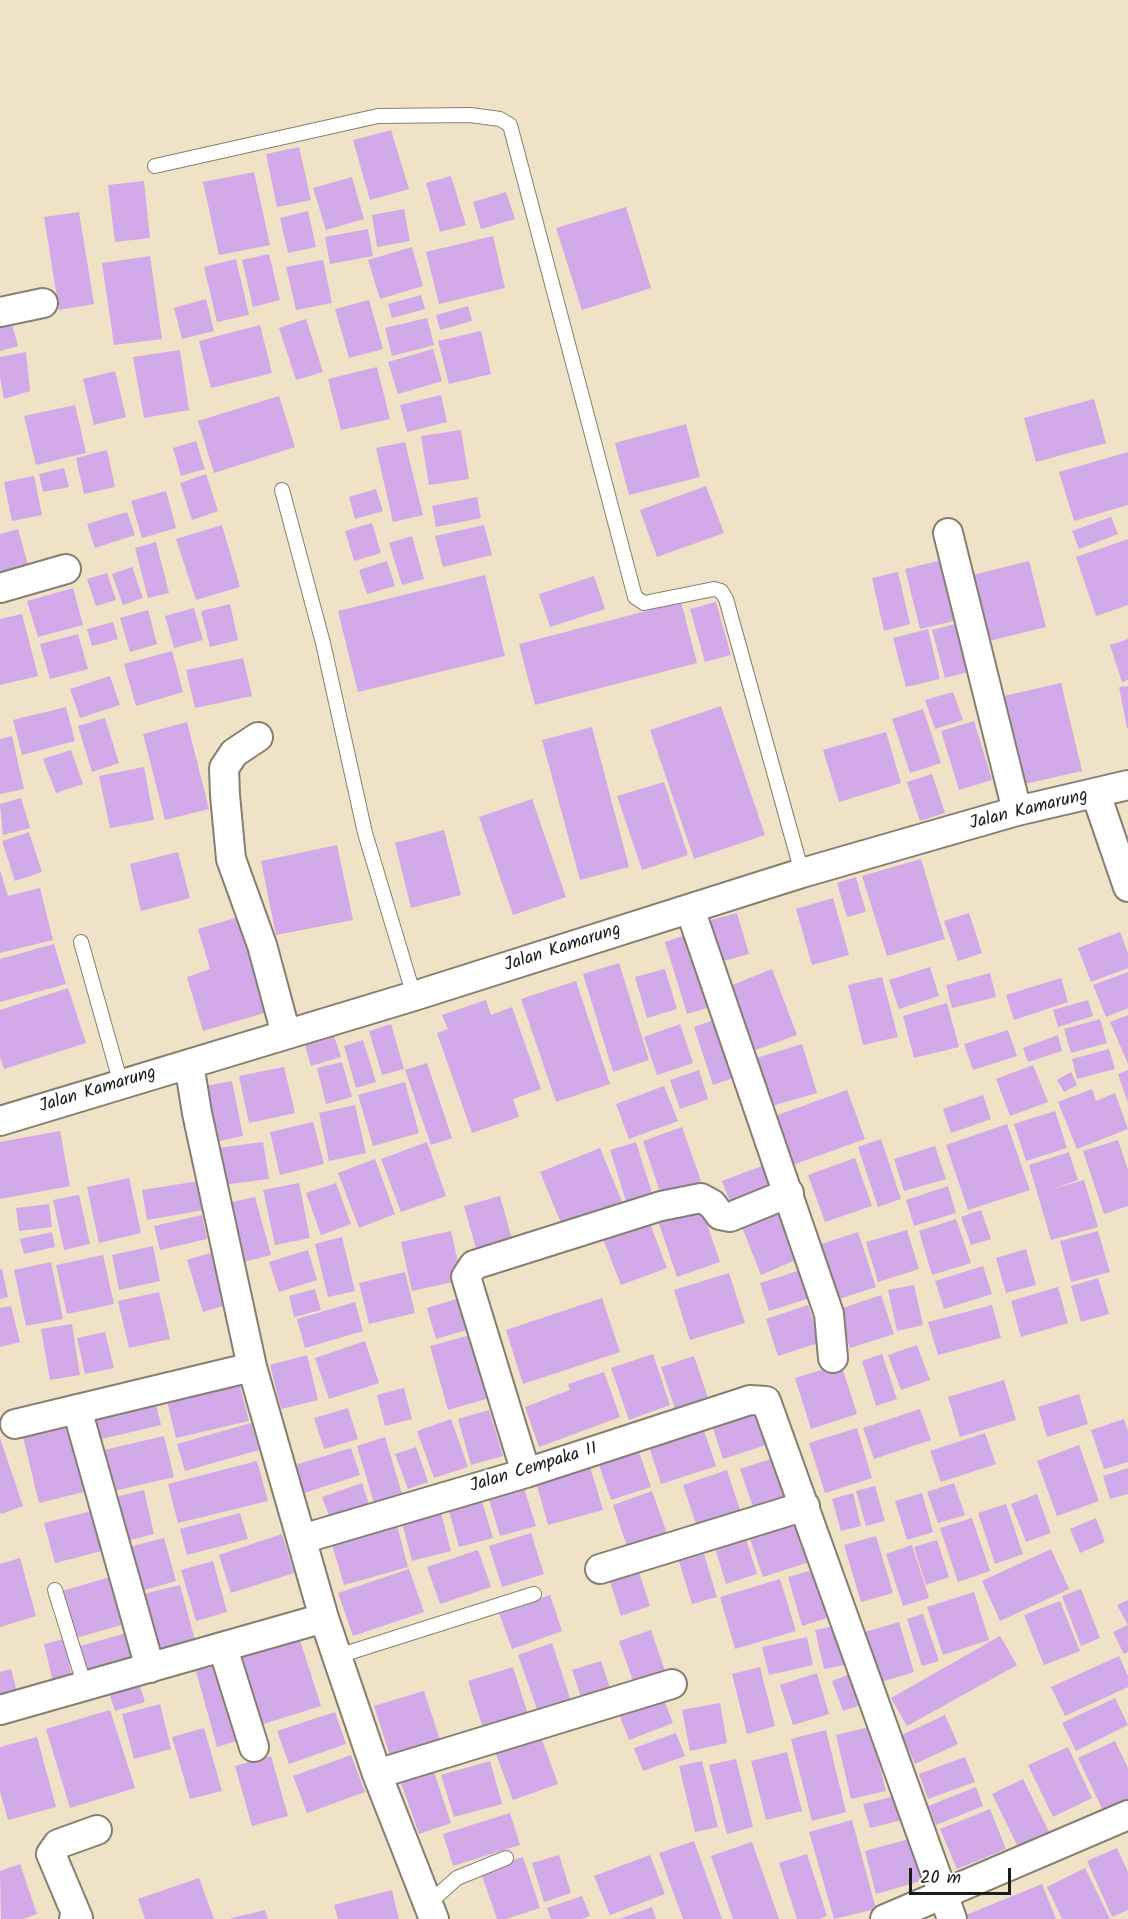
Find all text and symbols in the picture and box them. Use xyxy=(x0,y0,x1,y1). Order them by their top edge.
street label: Jalan Kamarung xyxy=(968,786,1090,836)
street label: Jalan Kamarung xyxy=(502,920,624,978)
street label: Jalan Kamarung xyxy=(37,1063,159,1119)
street label: Jalan Cempaka II xyxy=(468,1439,600,1499)
scale bar xyxy=(912,1856,1014,1894)
text: 20 m xyxy=(920,1864,961,1893)

